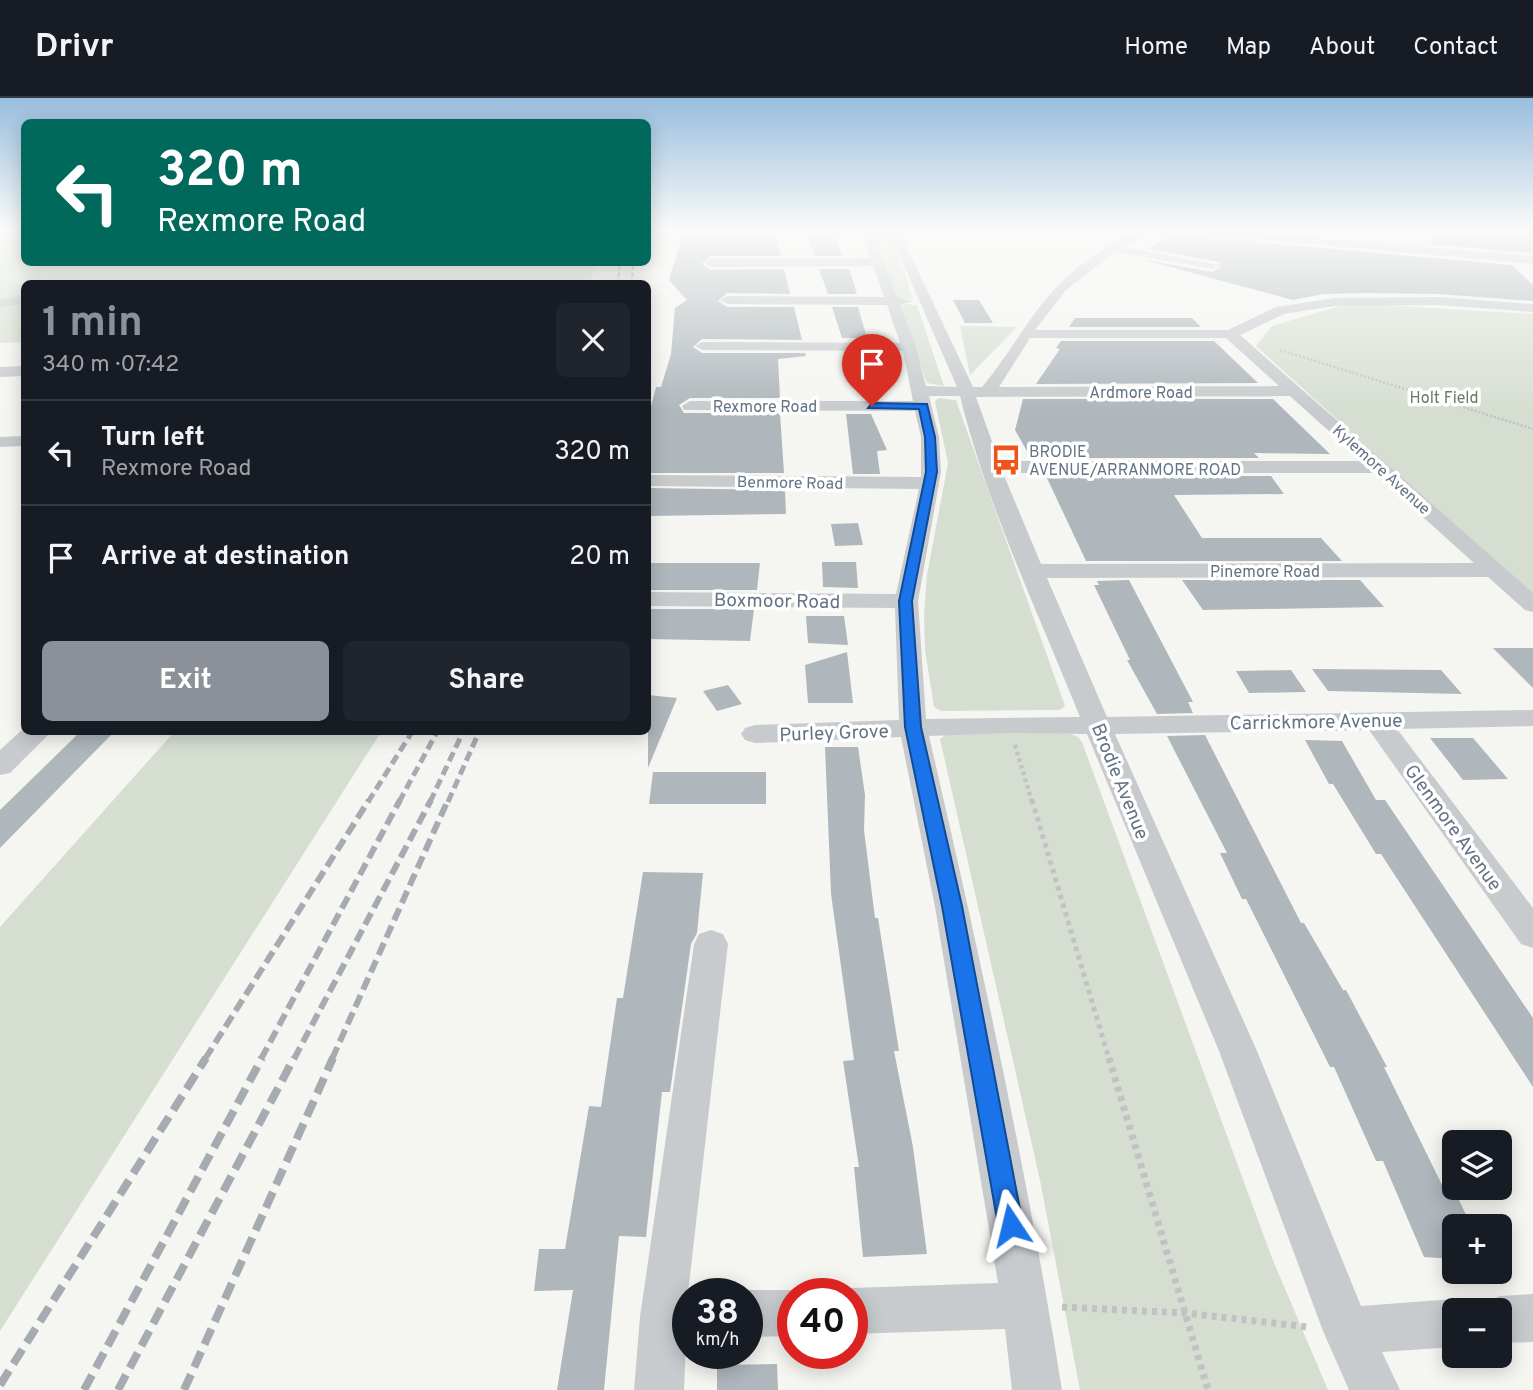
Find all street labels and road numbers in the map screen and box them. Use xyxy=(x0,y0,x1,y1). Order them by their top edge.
street label: Ardmore Road xyxy=(1089,384,1193,404)
street label: Rexmore Road xyxy=(713,398,817,418)
street label: Kylemore Avenue xyxy=(1328,421,1434,520)
street label: Benmore Road xyxy=(737,473,843,495)
street label: Pinemore Road xyxy=(1210,563,1320,583)
street label: Boxmoor Road xyxy=(714,589,840,615)
street label: Carrickmore Avenue xyxy=(1229,709,1403,737)
street label: Purley Grove xyxy=(779,720,889,748)
street label: Brodie Avenue xyxy=(1085,720,1153,843)
street label: Glenmore Avenue xyxy=(1398,760,1506,896)

